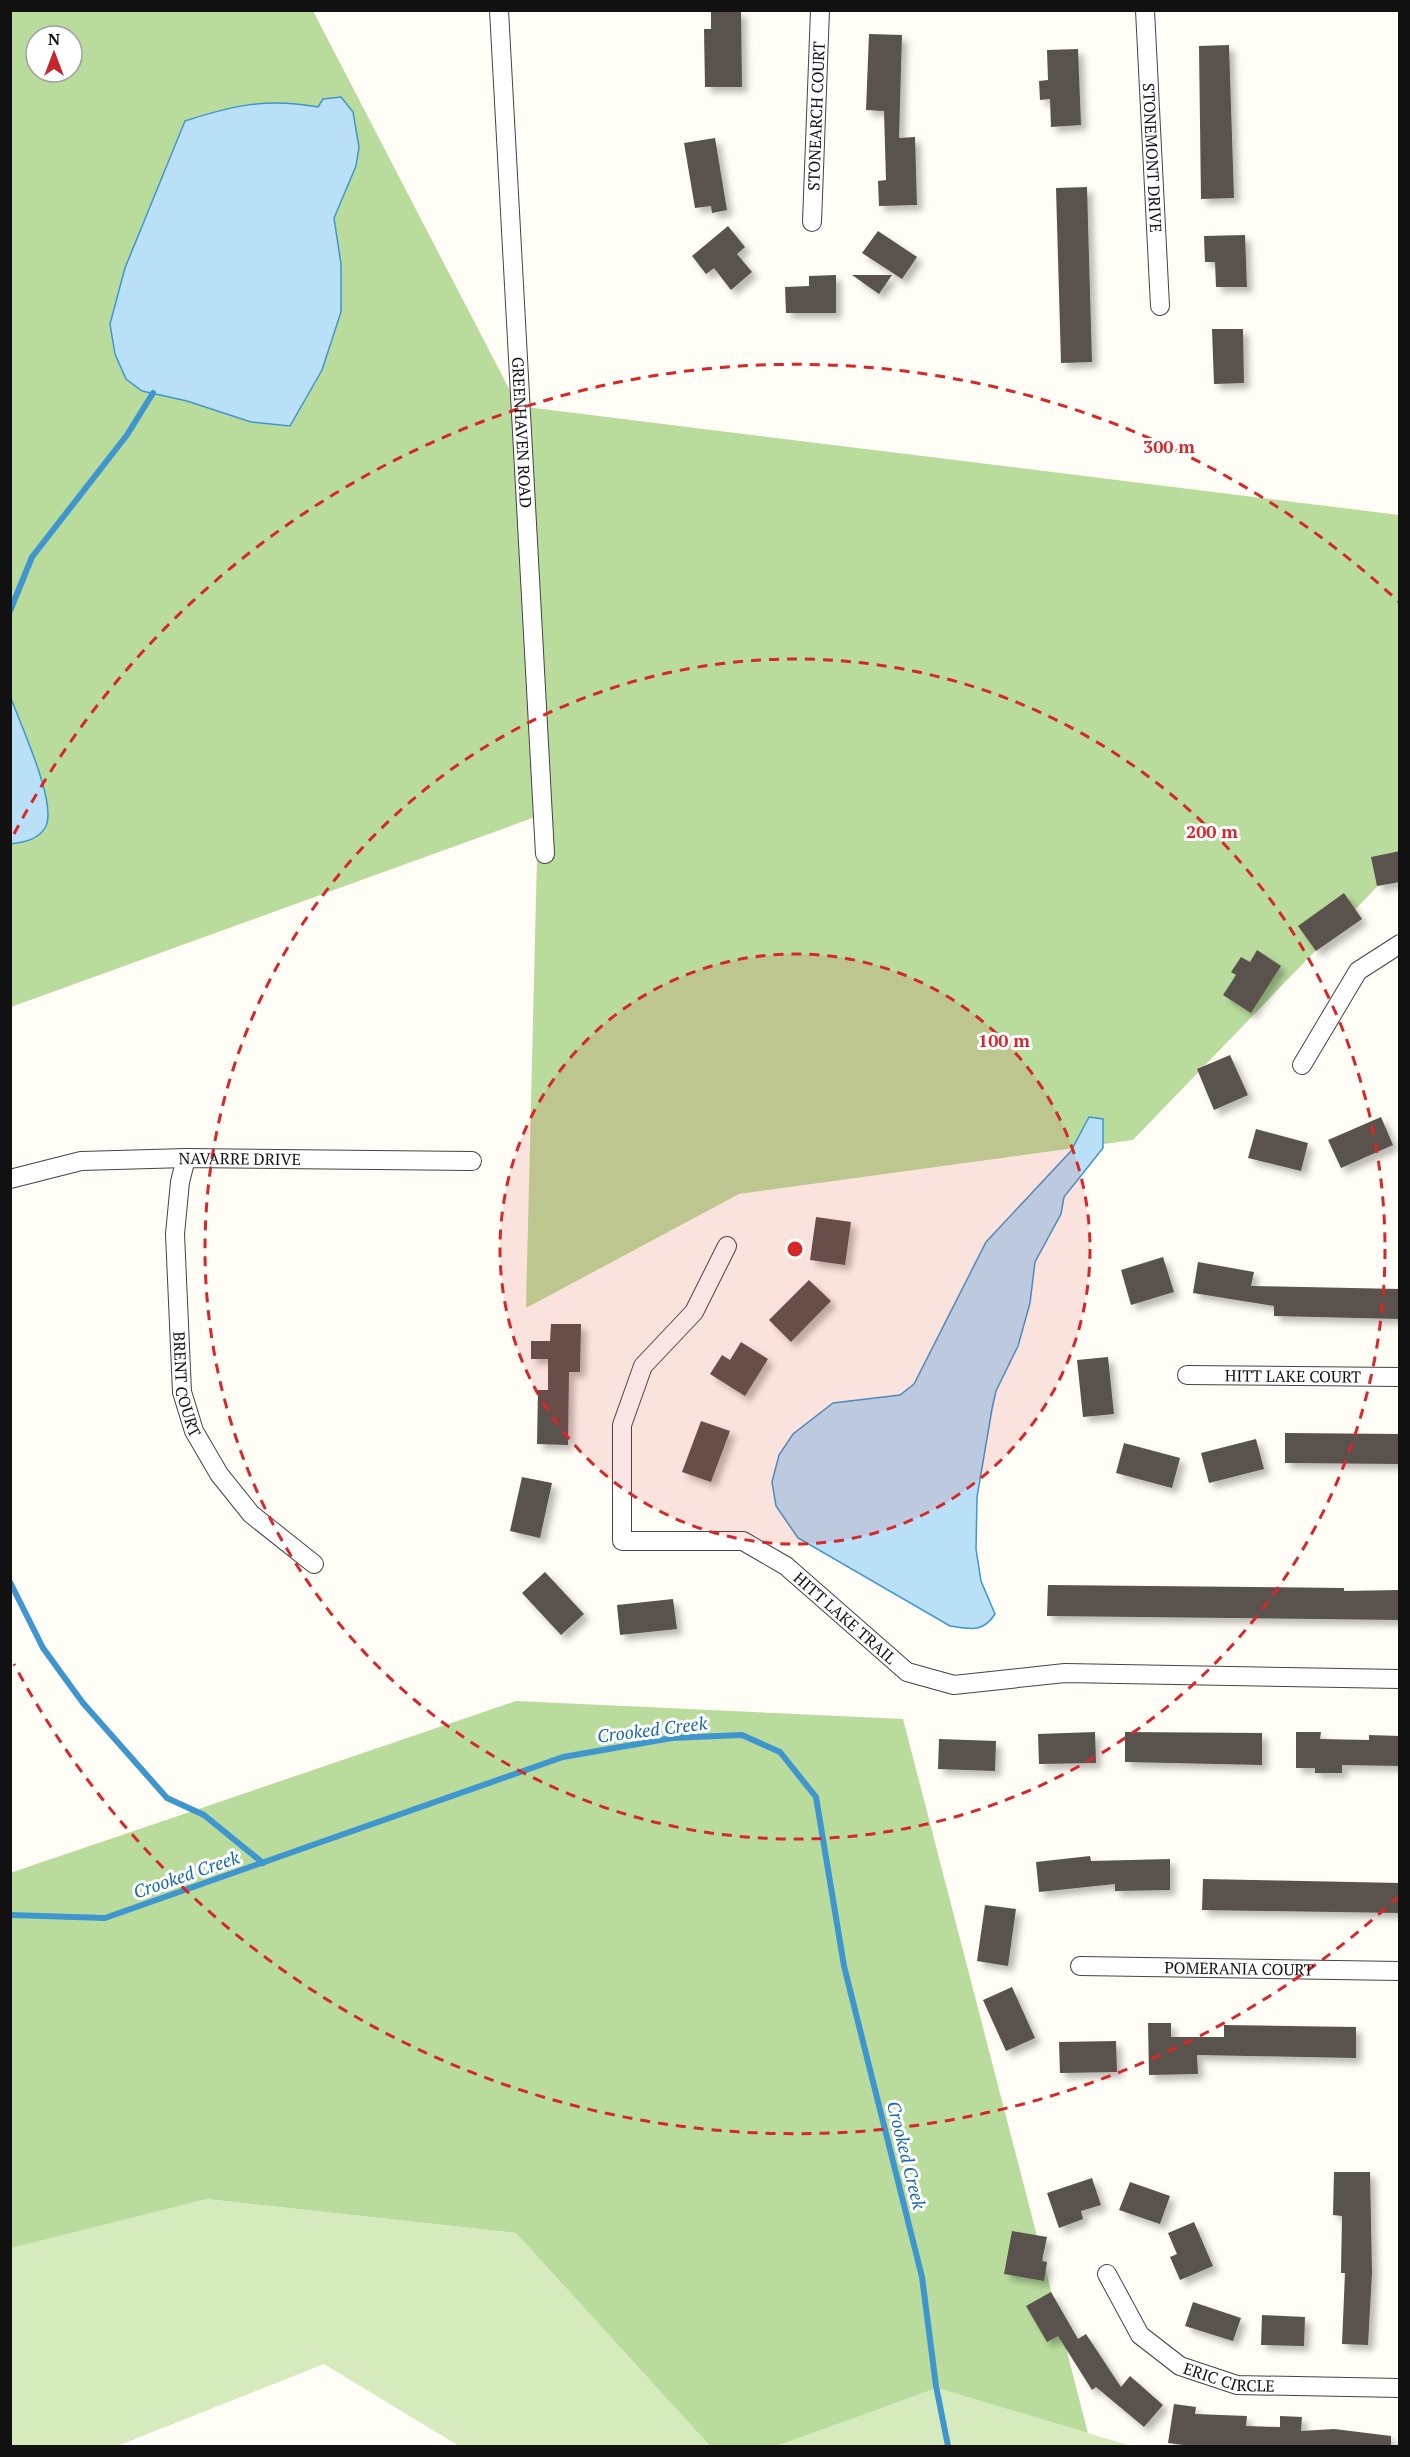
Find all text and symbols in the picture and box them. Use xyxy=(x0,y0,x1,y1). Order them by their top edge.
north arrow xyxy=(24,24,84,84)
text: N xyxy=(48,28,60,50)
street label: STONEARCH COURT xyxy=(802,41,830,191)
street label: STONEMONT DRIVE xyxy=(1138,83,1167,233)
street label: GREENHAVEN ROAD xyxy=(507,356,537,509)
text: 300 m xyxy=(1143,434,1195,458)
text: 200 m xyxy=(1186,819,1238,843)
text: 100 m xyxy=(978,1028,1030,1052)
street label: NAVARRE DRIVE xyxy=(178,1147,301,1170)
centre of rings xyxy=(785,1239,805,1259)
street label: BRENT COURT xyxy=(168,1331,206,1441)
street label: HITT LAKE COURT xyxy=(1225,1364,1361,1388)
street label: HITT LAKE TRAIL xyxy=(789,1567,901,1669)
water label: Crooked Creek xyxy=(596,1710,709,1748)
water label: Crooked Creek xyxy=(130,1845,243,1903)
street label: POMERANIA COURT xyxy=(1164,1956,1314,1981)
water label: Crooked Creek xyxy=(882,2098,932,2212)
street label: ERIC CIRCLE xyxy=(1181,2357,1275,2397)

